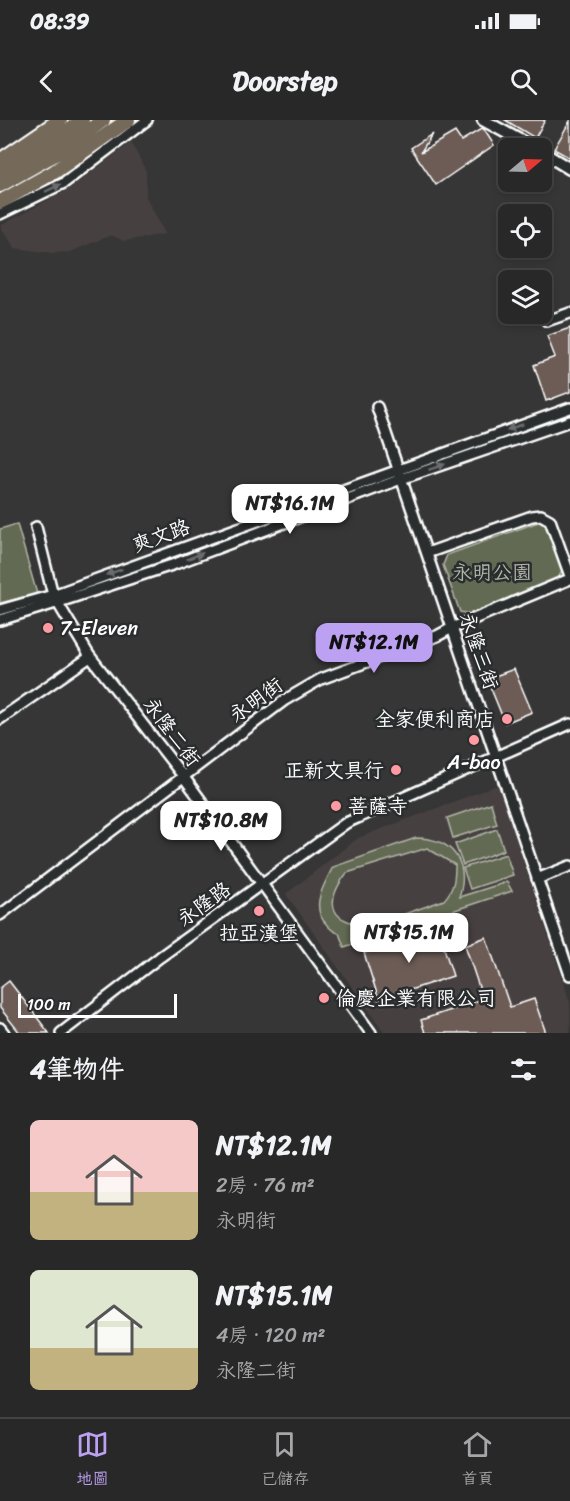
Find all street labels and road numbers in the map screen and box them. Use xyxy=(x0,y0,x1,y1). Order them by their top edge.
street label: 爽文路 xyxy=(127,509,196,563)
street label: 永隆三街 xyxy=(449,607,509,695)
street label: 永明街 xyxy=(221,668,291,732)
street label: 永隆二街 xyxy=(134,690,210,774)
street label: 永隆路 xyxy=(169,872,239,936)

